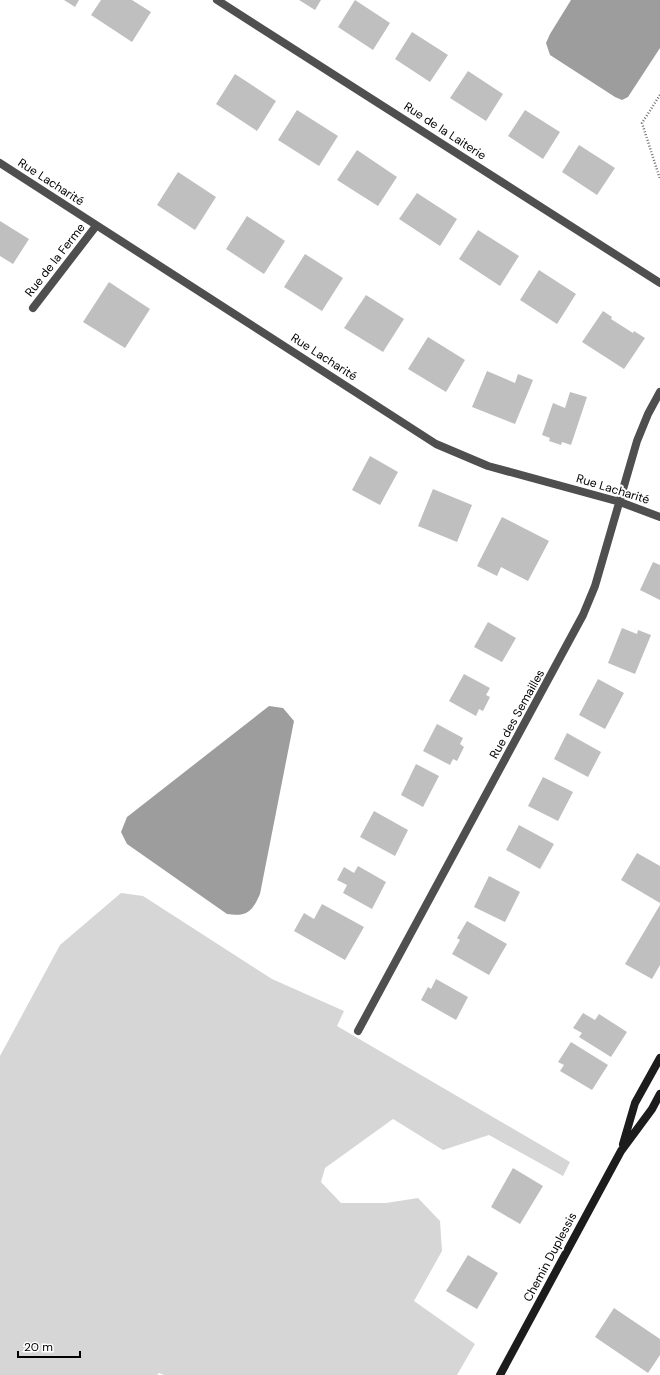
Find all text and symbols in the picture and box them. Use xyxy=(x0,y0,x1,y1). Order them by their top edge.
street label: Rue de la Laiterie xyxy=(401,98,489,164)
street label: Rue Lacharité xyxy=(15,155,87,209)
street label: Rue de la Ferme xyxy=(21,220,89,300)
street label: Rue Lacharité xyxy=(288,330,360,384)
street label: Rue Lacharité xyxy=(574,470,652,508)
street label: Rue des Semailles xyxy=(486,667,548,761)
street label: Chemin Duplessis xyxy=(520,1210,580,1304)
scale bar xyxy=(18,1333,80,1359)
text: 20 m xyxy=(24,1339,53,1355)

